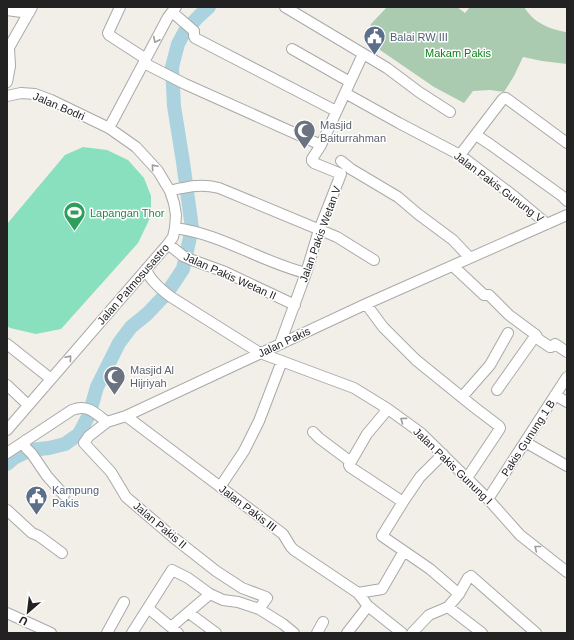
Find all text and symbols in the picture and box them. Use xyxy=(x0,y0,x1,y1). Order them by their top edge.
public building icon: Balai RW III xyxy=(362,24,388,57)
place label: Balai RW III xyxy=(390,31,448,43)
one-way arrow xyxy=(154,36,161,44)
park label: Makam Pakis xyxy=(425,47,492,59)
street label: Jalan Bodri xyxy=(31,90,87,122)
mosque icon: Masjid Baiturrahman xyxy=(292,118,318,151)
place label: Masjid Baiturrahman xyxy=(320,119,386,144)
street label: Jalan Pakis Gunung V xyxy=(452,149,547,225)
one-way arrow xyxy=(151,164,158,172)
street label: Jalan Pakis Wetan V xyxy=(297,184,343,284)
sports icon: Lapangan Thor xyxy=(62,200,88,233)
place label: Lapangan Thor xyxy=(90,207,165,219)
street label: Jalan Patmosusastro xyxy=(95,241,171,327)
street label: Jalan Pakis Wetan II xyxy=(182,250,278,302)
street label: Jalan Pakis xyxy=(256,324,312,359)
one-way arrow xyxy=(64,355,71,363)
mosque icon: Masjid Al Hijriyah xyxy=(101,363,127,396)
place label: Masjid Al Hijriyah xyxy=(130,364,174,389)
street label: Pakis Gunung 1 B xyxy=(499,398,557,478)
one-way arrow xyxy=(400,417,407,424)
street label: Jalan Pakis Gunung I xyxy=(411,425,495,507)
public building icon: Kampung Pakis xyxy=(24,483,50,516)
street label: Jalan Pakis III xyxy=(217,483,279,533)
place label: Kampung Pakis xyxy=(52,484,99,509)
street label: Jalan Pakis II xyxy=(131,499,189,551)
one-way arrow xyxy=(534,546,541,553)
north arrow xyxy=(8,592,48,632)
text: U xyxy=(17,614,30,628)

